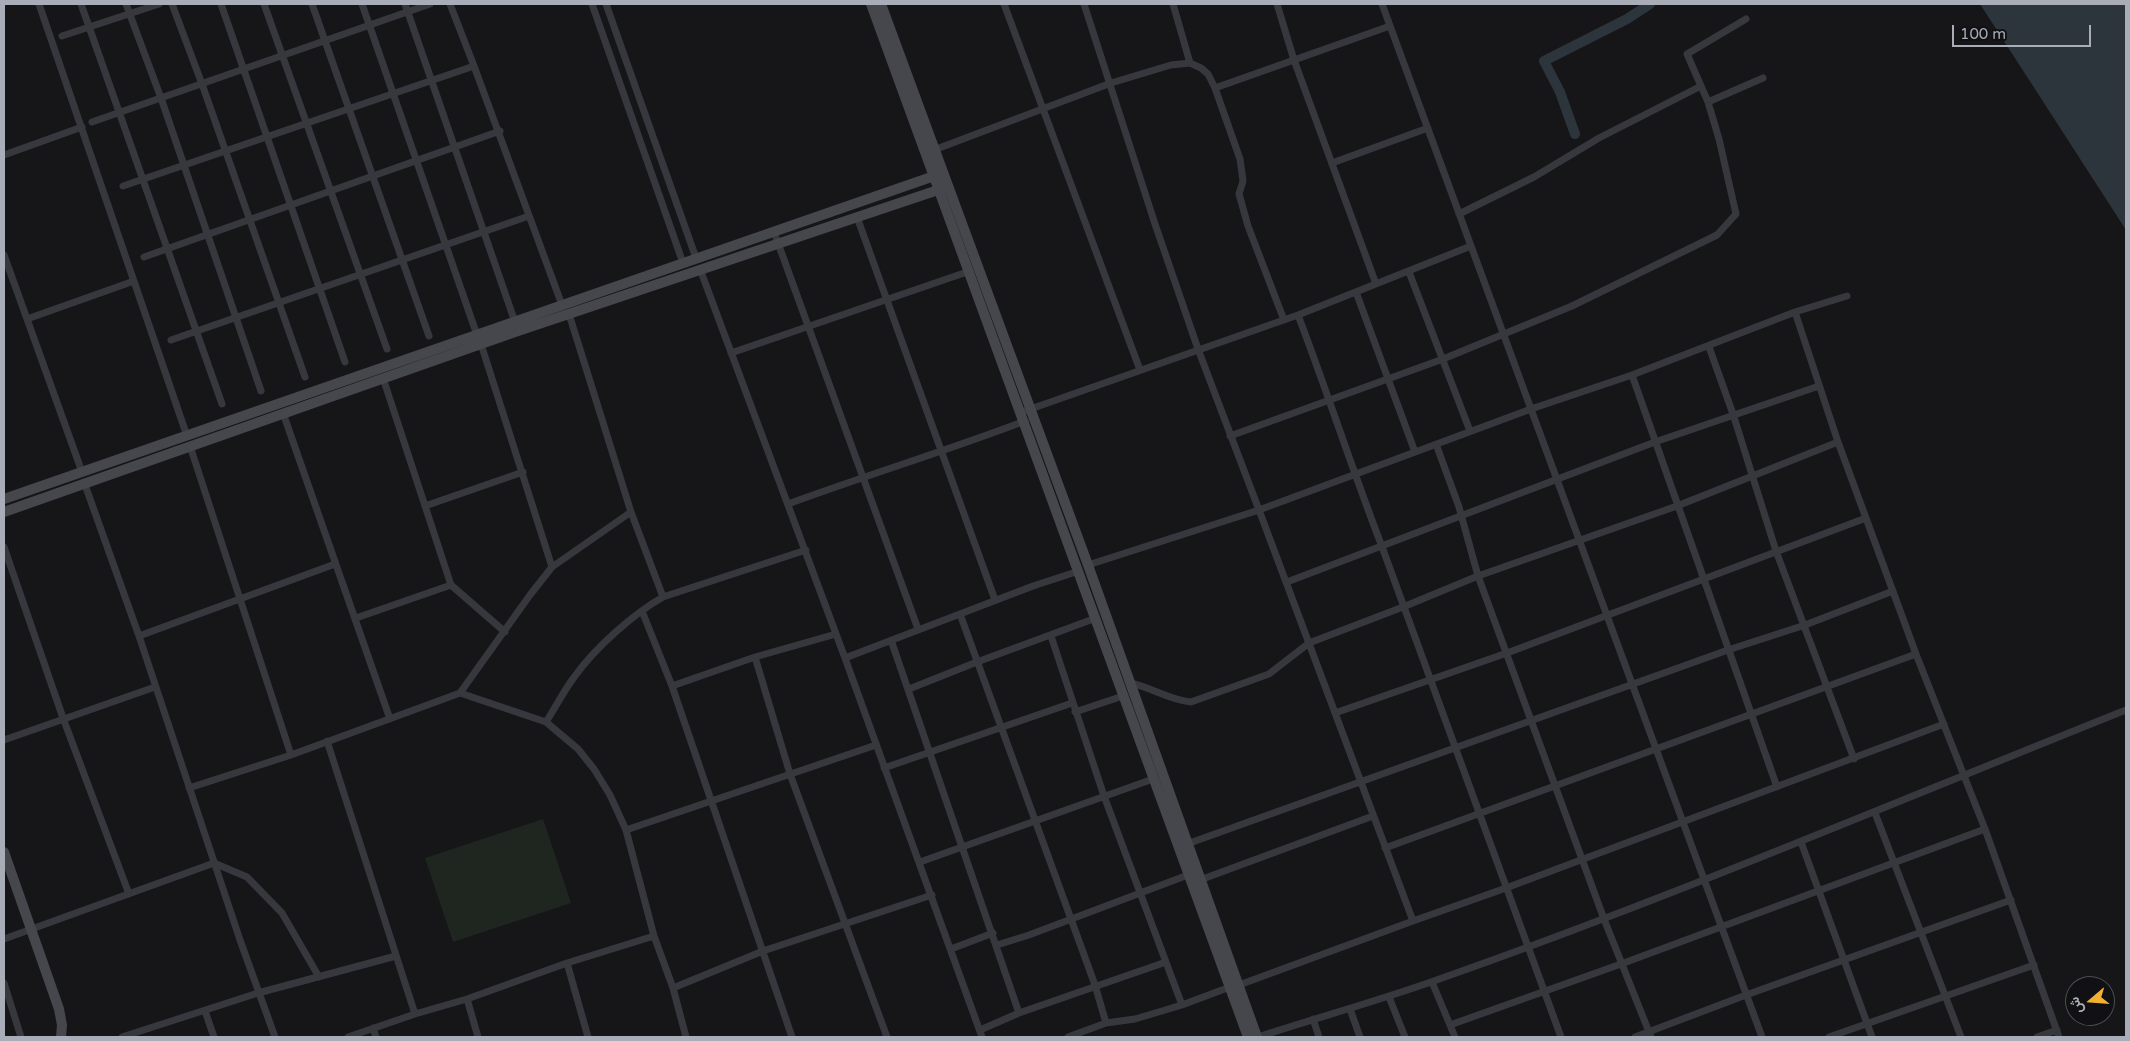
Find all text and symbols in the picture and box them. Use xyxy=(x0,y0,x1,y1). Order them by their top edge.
scale bar xyxy=(1955,15,2094,47)
text: 100 m xyxy=(1960,25,2006,43)
north arrow xyxy=(2065,976,2115,1026)
text: ش xyxy=(2066,995,2087,1016)

